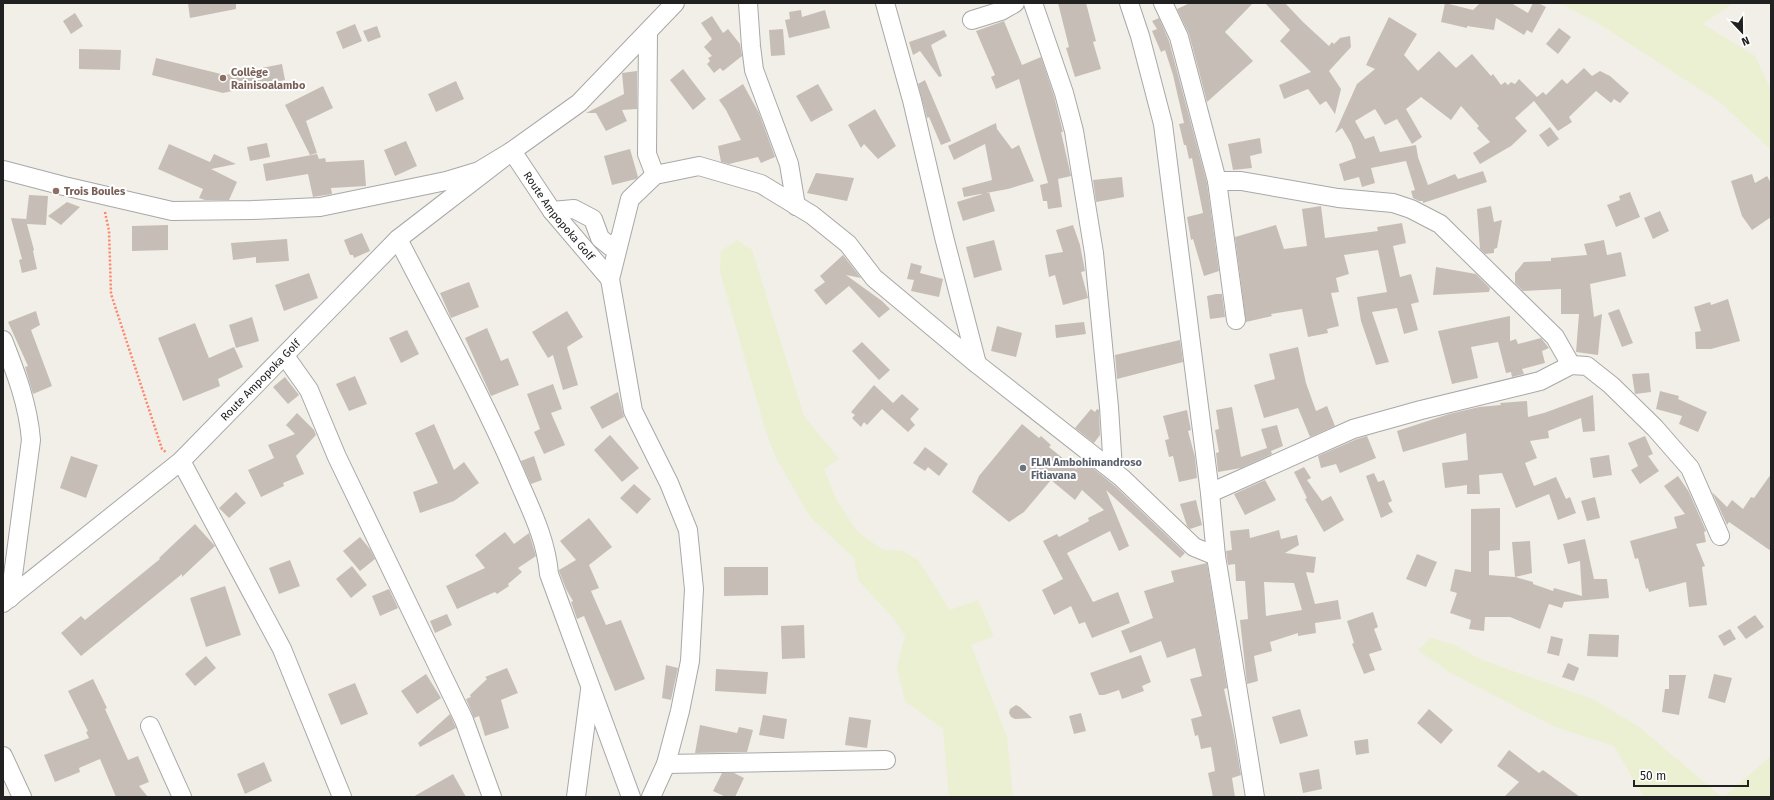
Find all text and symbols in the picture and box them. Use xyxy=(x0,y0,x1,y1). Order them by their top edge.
north arrow xyxy=(1722,12,1762,52)
text: N xyxy=(1740,33,1751,48)
place label: Collège Rainisoalambo xyxy=(231,66,306,92)
marker: Collège Rainisoalambo xyxy=(218,73,228,83)
street label: Route Ampopoka Golf xyxy=(521,169,598,264)
place label: Trois Boules xyxy=(64,185,126,198)
marker: Trois Boules xyxy=(51,186,61,196)
street label: Route Ampopoka Golf xyxy=(218,336,304,423)
place label: FLM Ambohimandroso Fitiavana xyxy=(1031,456,1142,482)
marker: FLM Ambohimandroso Fitiavana xyxy=(1018,463,1028,473)
scale bar xyxy=(1634,762,1748,788)
text: 50 m xyxy=(1640,769,1666,783)

